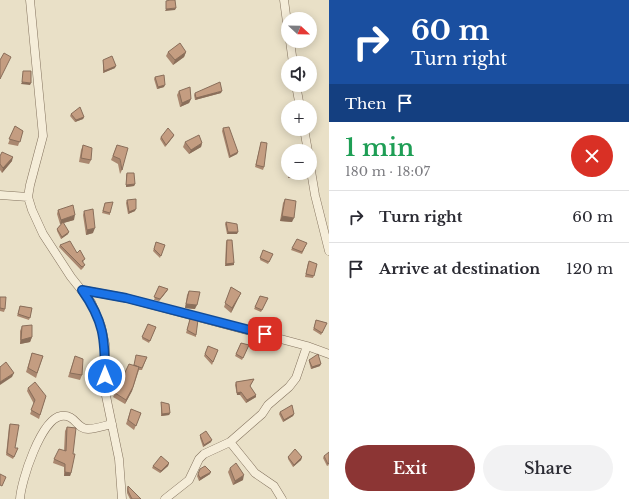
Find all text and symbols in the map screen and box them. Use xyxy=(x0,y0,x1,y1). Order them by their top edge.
north arrow xyxy=(281,12,317,48)
map controls xyxy=(281,12,317,180)
text: 60 m xyxy=(411,13,489,48)
icon: right xyxy=(345,16,397,68)
text: Turn right xyxy=(411,48,507,70)
button: sound xyxy=(281,56,317,92)
icon: arrive xyxy=(394,92,416,114)
text: Then xyxy=(345,94,386,113)
button: + xyxy=(281,100,317,136)
text: 1 min xyxy=(345,133,414,162)
button: close xyxy=(571,135,613,177)
button: − xyxy=(281,144,317,180)
text: 180 m · 18:07 xyxy=(345,163,430,180)
icon: right xyxy=(345,206,367,228)
text: Turn right xyxy=(379,207,462,226)
text: 60 m xyxy=(572,207,613,226)
icon: arrive xyxy=(345,258,367,280)
text: Arrive at destination xyxy=(379,259,540,278)
text: 120 m xyxy=(566,259,613,278)
pin xyxy=(248,317,282,351)
icon: arrive xyxy=(254,323,276,345)
position arrow xyxy=(84,355,126,397)
button: Exit xyxy=(345,445,475,491)
button: Share xyxy=(483,445,613,491)

